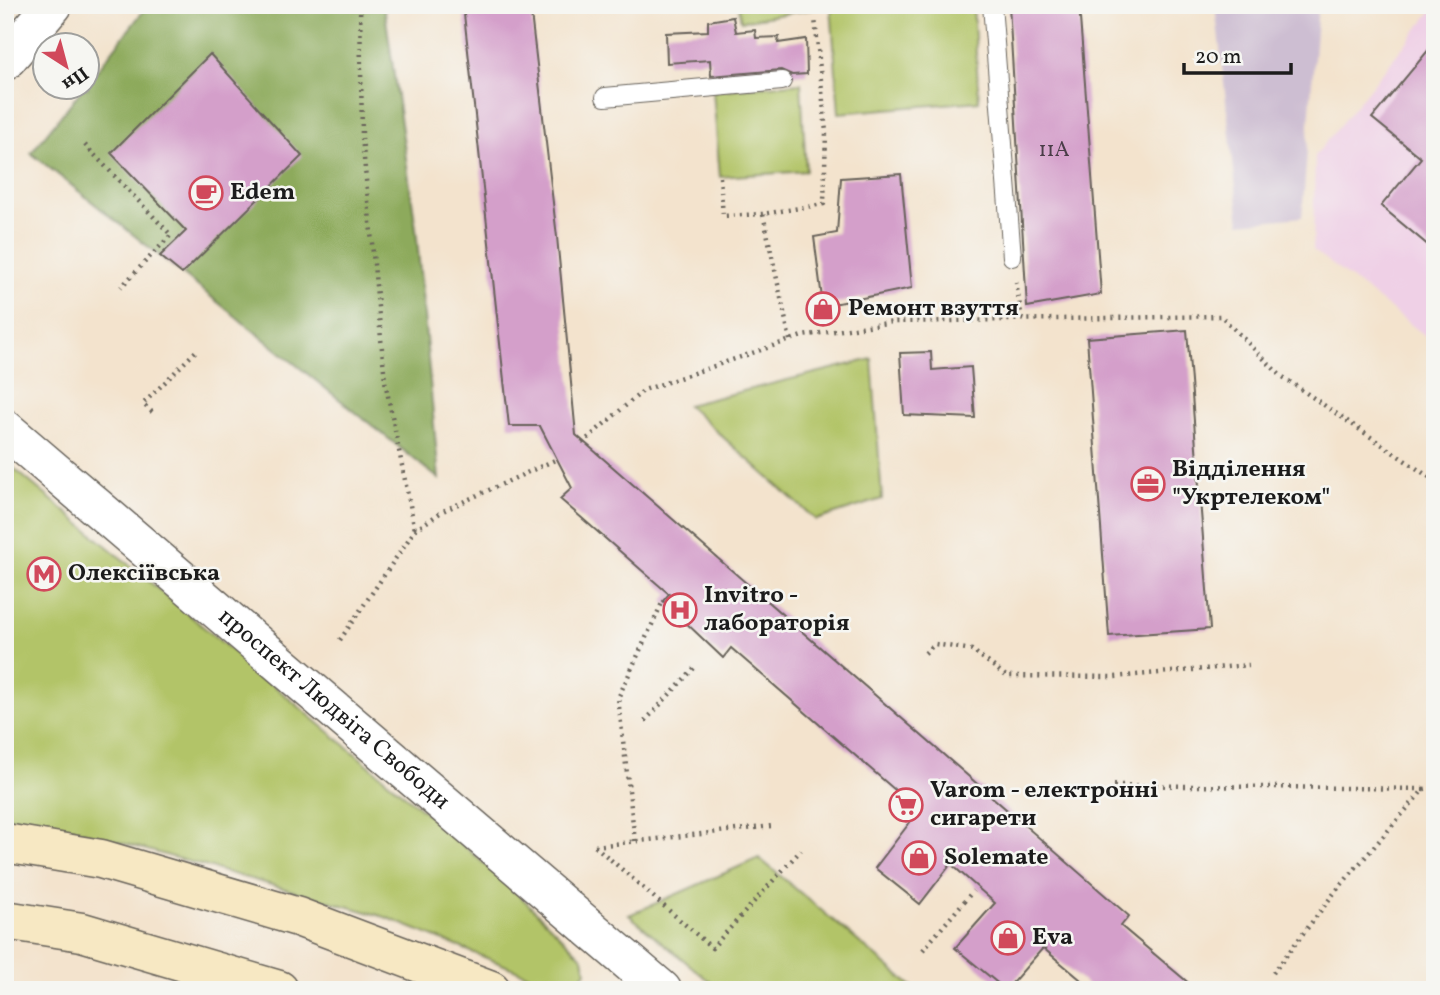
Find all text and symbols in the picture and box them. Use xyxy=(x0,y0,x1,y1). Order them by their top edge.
north arrow xyxy=(32,32,102,102)
scale bar xyxy=(1184,32,1291,76)
text: 20 m xyxy=(1195,43,1241,72)
text: Пн xyxy=(56,60,93,97)
house number: 11А xyxy=(1038,136,1070,165)
cafe icon: Edem xyxy=(187,174,225,212)
place label: Edem xyxy=(230,176,295,210)
shop icon: Ремонт взуття xyxy=(804,290,842,328)
place label: Ремонт взуття xyxy=(848,292,1019,326)
place label: Відділення "Укртелеком" xyxy=(1172,453,1330,515)
office icon: Відділення "Укртелеком" xyxy=(1129,465,1167,503)
metro station icon: Олексіївська xyxy=(25,555,63,593)
place label: Олексіївська xyxy=(68,557,220,591)
place label: Invitro - лабораторія xyxy=(704,579,850,641)
hospital icon: Invitro - лабораторія xyxy=(661,591,699,629)
street label: проспект Людвіга Свободи xyxy=(210,601,457,818)
place label: Varom - електронні сигарети xyxy=(930,774,1159,836)
supermarket icon: Varom - електронні сигарети xyxy=(887,786,925,824)
shop icon: Solemate xyxy=(900,839,938,877)
place label: Solemate xyxy=(944,841,1049,875)
shop icon: Eva xyxy=(989,919,1027,957)
place label: Eva xyxy=(1032,921,1073,955)

